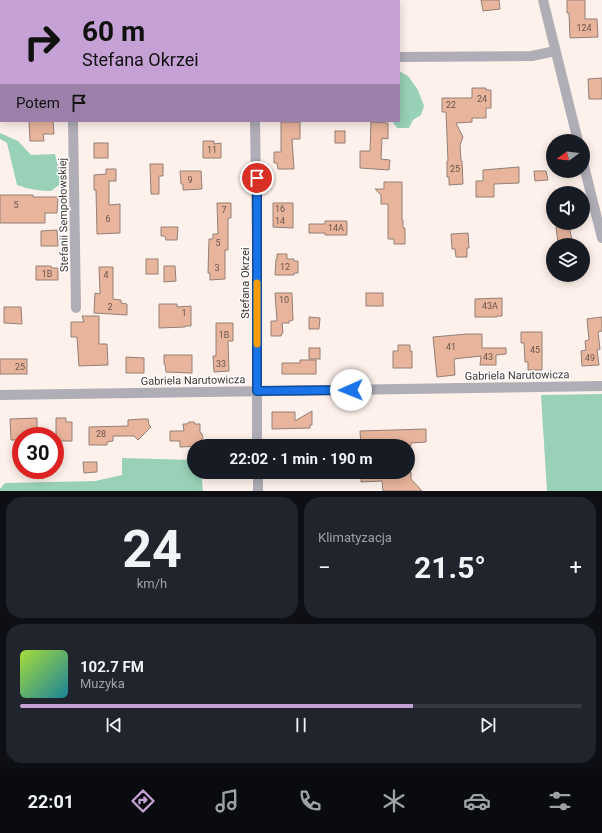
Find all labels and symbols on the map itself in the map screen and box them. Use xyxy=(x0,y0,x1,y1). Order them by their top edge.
house number: 124 xyxy=(576,23,592,33)
house number: 24 xyxy=(477,94,487,104)
house number: 22 xyxy=(446,100,456,110)
north arrow xyxy=(546,134,590,178)
house number: 11 xyxy=(207,145,217,155)
street label: Stefanii Sempołowskiej xyxy=(56,158,71,272)
pin xyxy=(240,161,274,195)
house number: 25 xyxy=(450,164,460,174)
house number: 9 xyxy=(187,175,193,185)
house number: 5 xyxy=(13,200,19,210)
house number: 16 xyxy=(275,204,285,214)
house number: 7 xyxy=(221,205,227,215)
house number: 6 xyxy=(105,214,111,224)
house number: 14 xyxy=(275,216,285,226)
house number: 14A xyxy=(328,223,344,233)
house number: 5 xyxy=(215,238,221,248)
street label: Stefana Okrzei xyxy=(239,247,252,319)
house number: 12 xyxy=(280,262,290,272)
house number: 3 xyxy=(214,263,220,273)
house number: 1B xyxy=(42,269,53,279)
house number: 4 xyxy=(103,270,109,280)
house number: 10 xyxy=(279,295,289,305)
house number: 43A xyxy=(482,301,498,311)
house number: 2 xyxy=(107,302,113,312)
house number: 1 xyxy=(181,308,187,318)
house number: 1B xyxy=(219,330,230,340)
house number: 41 xyxy=(446,342,456,352)
house number: 45 xyxy=(530,345,540,355)
house number: 43 xyxy=(483,352,493,362)
house number: 49 xyxy=(585,353,595,363)
house number: 33 xyxy=(216,359,226,369)
house number: 25 xyxy=(15,362,25,372)
street label: Gabriela Narutowicza xyxy=(464,368,570,383)
position arrow xyxy=(330,369,372,411)
street label: Gabriela Narutowicza xyxy=(140,373,246,388)
speed limit sign: 30 xyxy=(12,427,64,479)
house number: 28 xyxy=(96,429,106,439)

